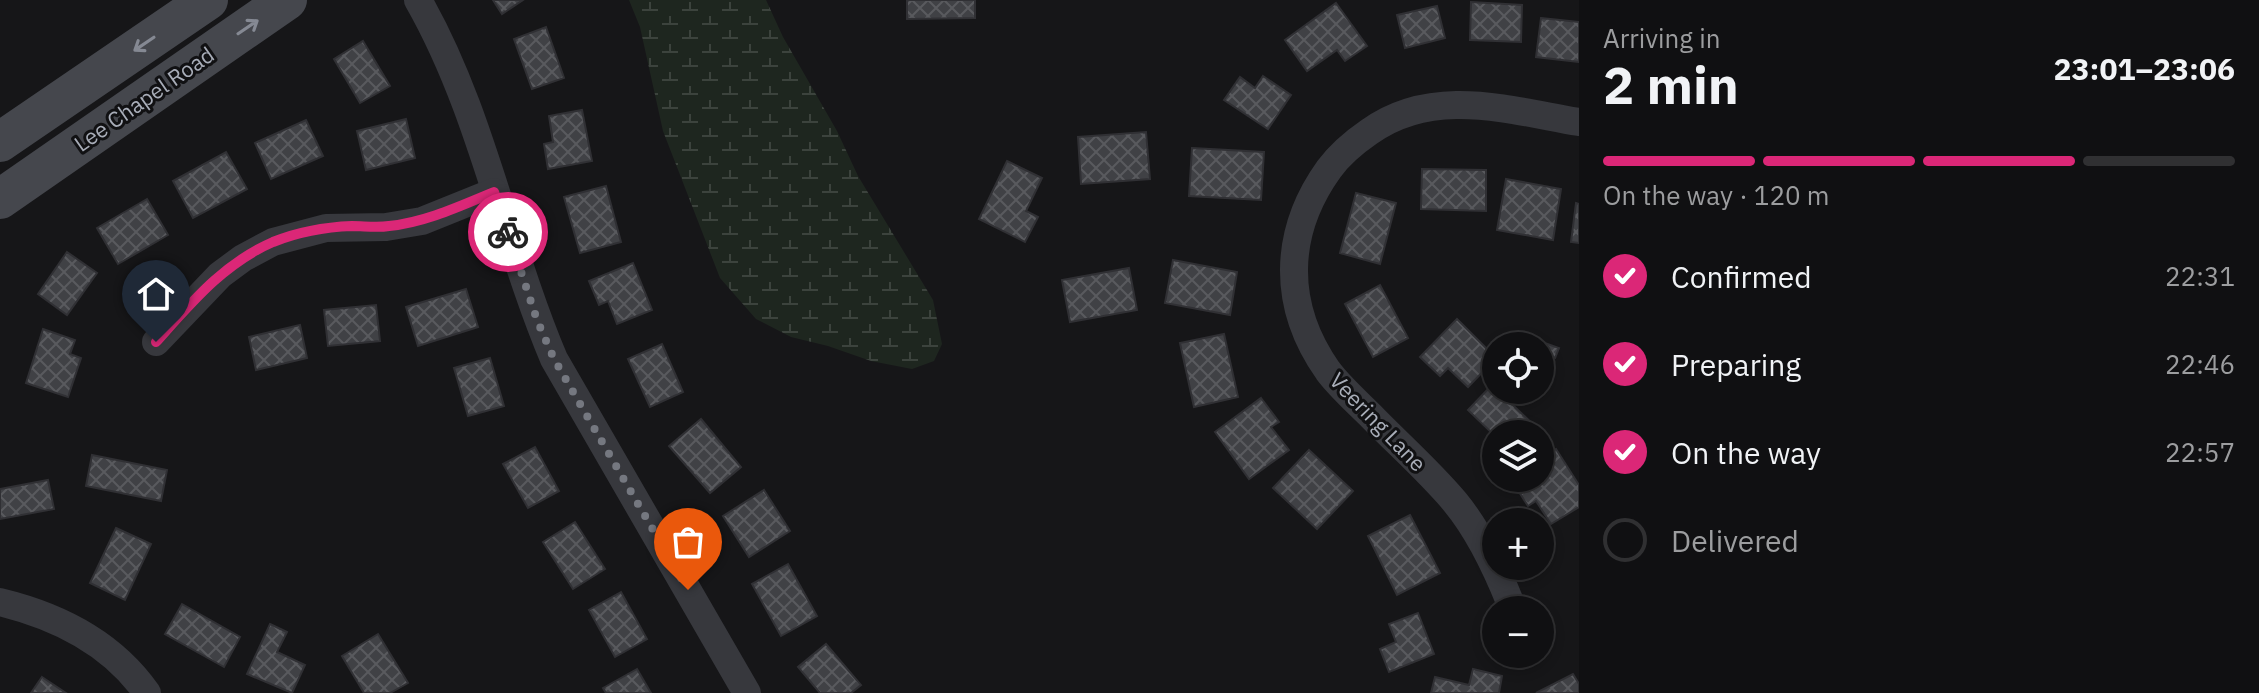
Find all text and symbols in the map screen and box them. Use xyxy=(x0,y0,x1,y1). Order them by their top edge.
one-way arrow xyxy=(237,19,259,35)
text: Arriving in xyxy=(1603,21,1720,55)
one-way arrow xyxy=(133,36,155,52)
street label: Lee Chapel Road xyxy=(68,39,219,158)
text: 23:01–23:06 xyxy=(2054,49,2235,88)
text: 2 min xyxy=(1603,51,1739,118)
text: On the way · 120 m xyxy=(1603,178,1829,212)
courier xyxy=(468,192,548,272)
icon: bike xyxy=(486,210,530,254)
icon: check xyxy=(1603,254,1647,298)
text: Confirmed xyxy=(1671,257,1812,296)
text: 22:31 xyxy=(2165,259,2235,293)
pin xyxy=(122,260,190,342)
icon: home xyxy=(134,272,178,316)
map controls xyxy=(1482,332,1554,668)
button: locate xyxy=(1482,332,1554,404)
icon: check xyxy=(1603,342,1647,386)
text: Preparing xyxy=(1671,345,1801,384)
text: 22:46 xyxy=(2165,347,2235,381)
street label: Veering Lane xyxy=(1324,366,1433,477)
button: layers xyxy=(1482,420,1554,492)
icon: check xyxy=(1603,430,1647,474)
text: On the way xyxy=(1671,433,1821,472)
text: 22:57 xyxy=(2165,435,2235,469)
pin xyxy=(654,508,722,590)
button: + xyxy=(1482,508,1554,580)
icon: bag xyxy=(666,520,710,564)
text: Delivered xyxy=(1671,521,1799,560)
button: − xyxy=(1482,596,1554,668)

